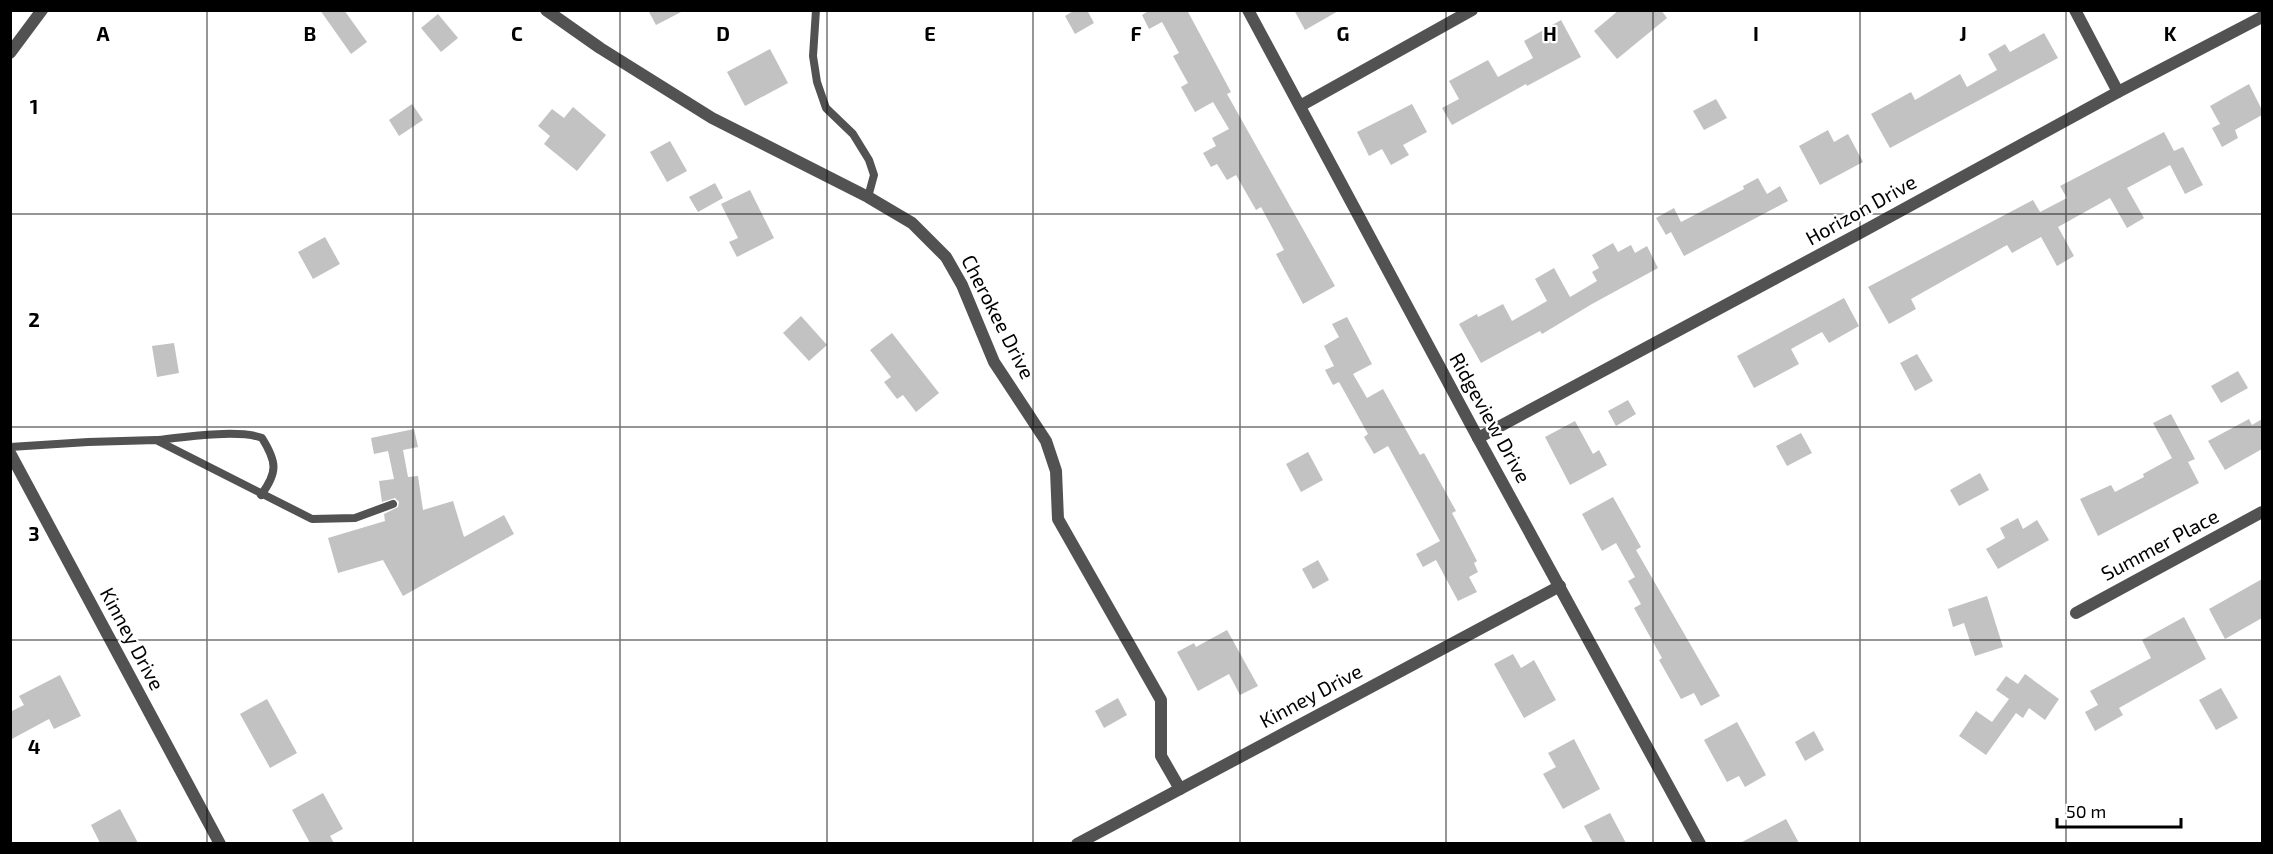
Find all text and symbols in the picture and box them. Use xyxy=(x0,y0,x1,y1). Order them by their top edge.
text: A xyxy=(96,21,110,45)
text: B xyxy=(304,21,316,45)
text: C xyxy=(511,21,523,45)
text: D xyxy=(716,21,730,45)
text: E xyxy=(924,21,936,45)
text: F xyxy=(1130,21,1142,45)
text: G xyxy=(1337,21,1349,45)
text: H xyxy=(1543,21,1557,45)
text: I xyxy=(1753,21,1759,45)
text: J xyxy=(1959,21,1967,45)
text: K xyxy=(2164,21,2177,45)
text: 1 xyxy=(30,94,38,118)
street label: Horizon Drive xyxy=(1801,169,1920,249)
street label: Cherokee Drive xyxy=(957,250,1040,383)
text: 2 xyxy=(28,307,40,331)
street label: Ridgeview Drive xyxy=(1445,348,1536,487)
street label: Summer Place xyxy=(2097,503,2222,585)
text: 3 xyxy=(28,521,40,545)
street label: Kinney Drive xyxy=(96,583,170,694)
street label: Kinney Drive xyxy=(1255,658,1366,732)
text: 4 xyxy=(28,734,41,758)
scale bar xyxy=(2057,791,2182,829)
text: 50 m xyxy=(2066,800,2106,822)

